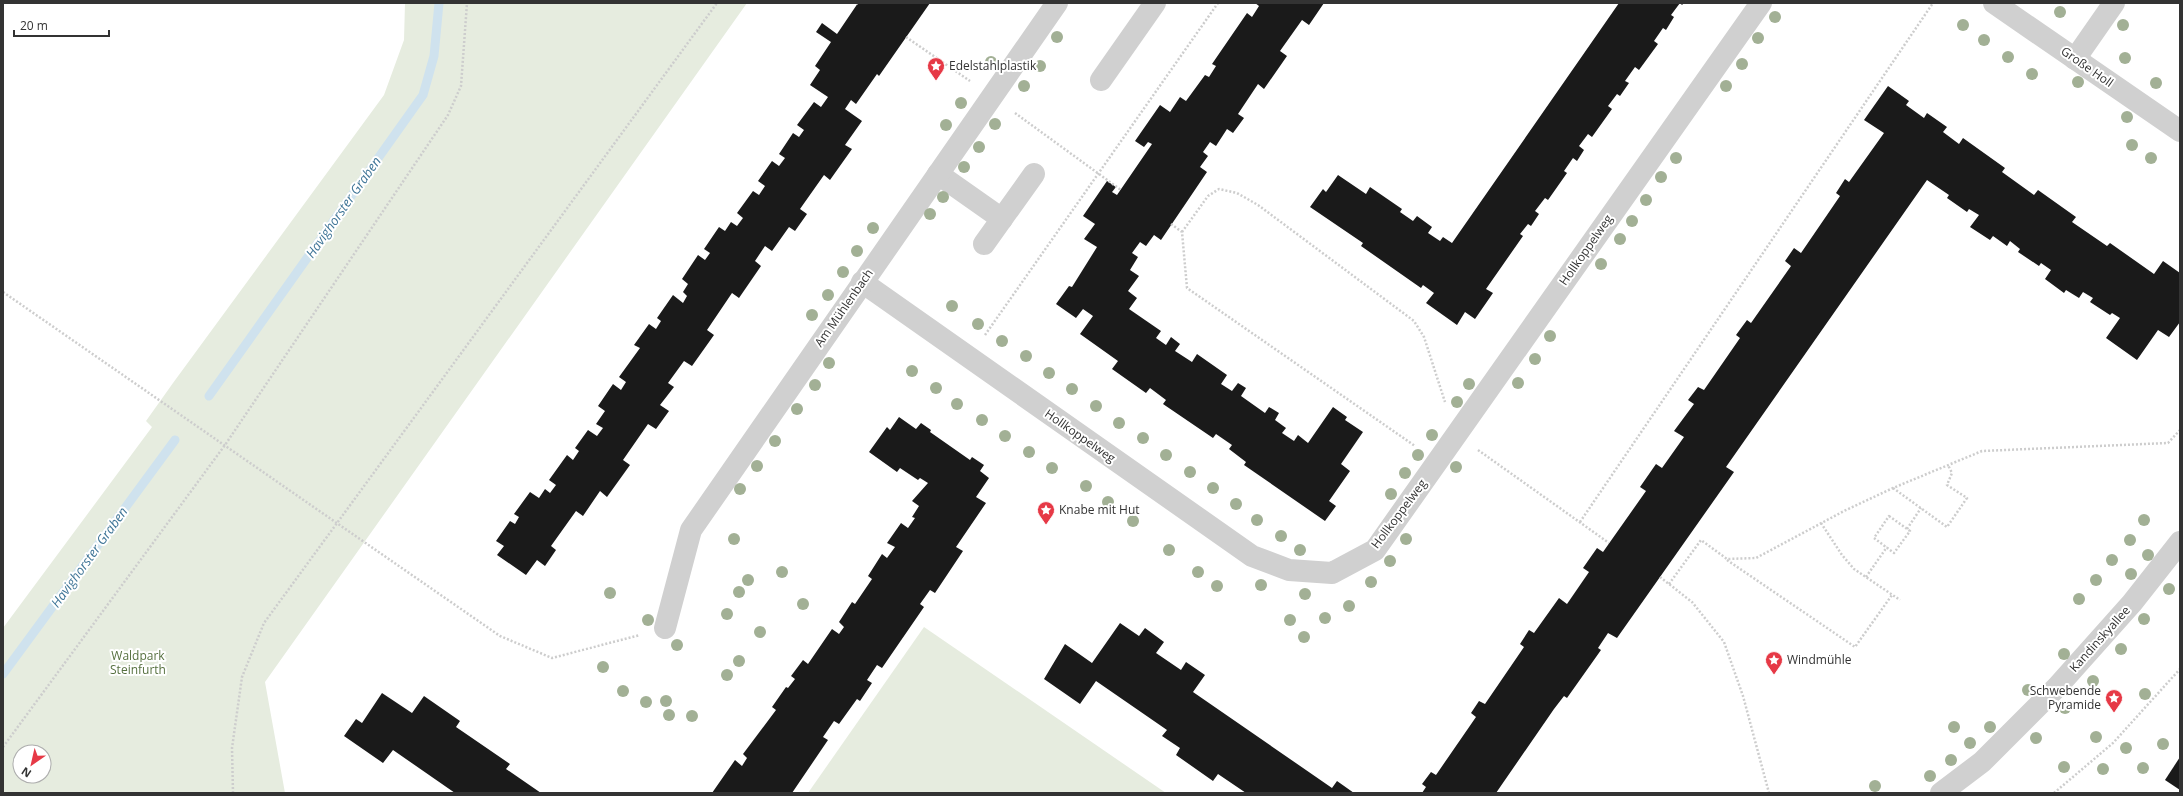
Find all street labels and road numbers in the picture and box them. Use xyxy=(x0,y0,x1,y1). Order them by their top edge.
street label: Große Holl xyxy=(2058,42,2117,91)
street label: Hollkoppelweg xyxy=(1555,211,1617,288)
street label: Am Mühlenbach xyxy=(810,265,877,350)
street label: Hollkoppelweg xyxy=(1042,405,1119,467)
street label: Hollkoppelweg xyxy=(1367,475,1431,552)
street label: Kandinskyallee xyxy=(2065,602,2134,675)

